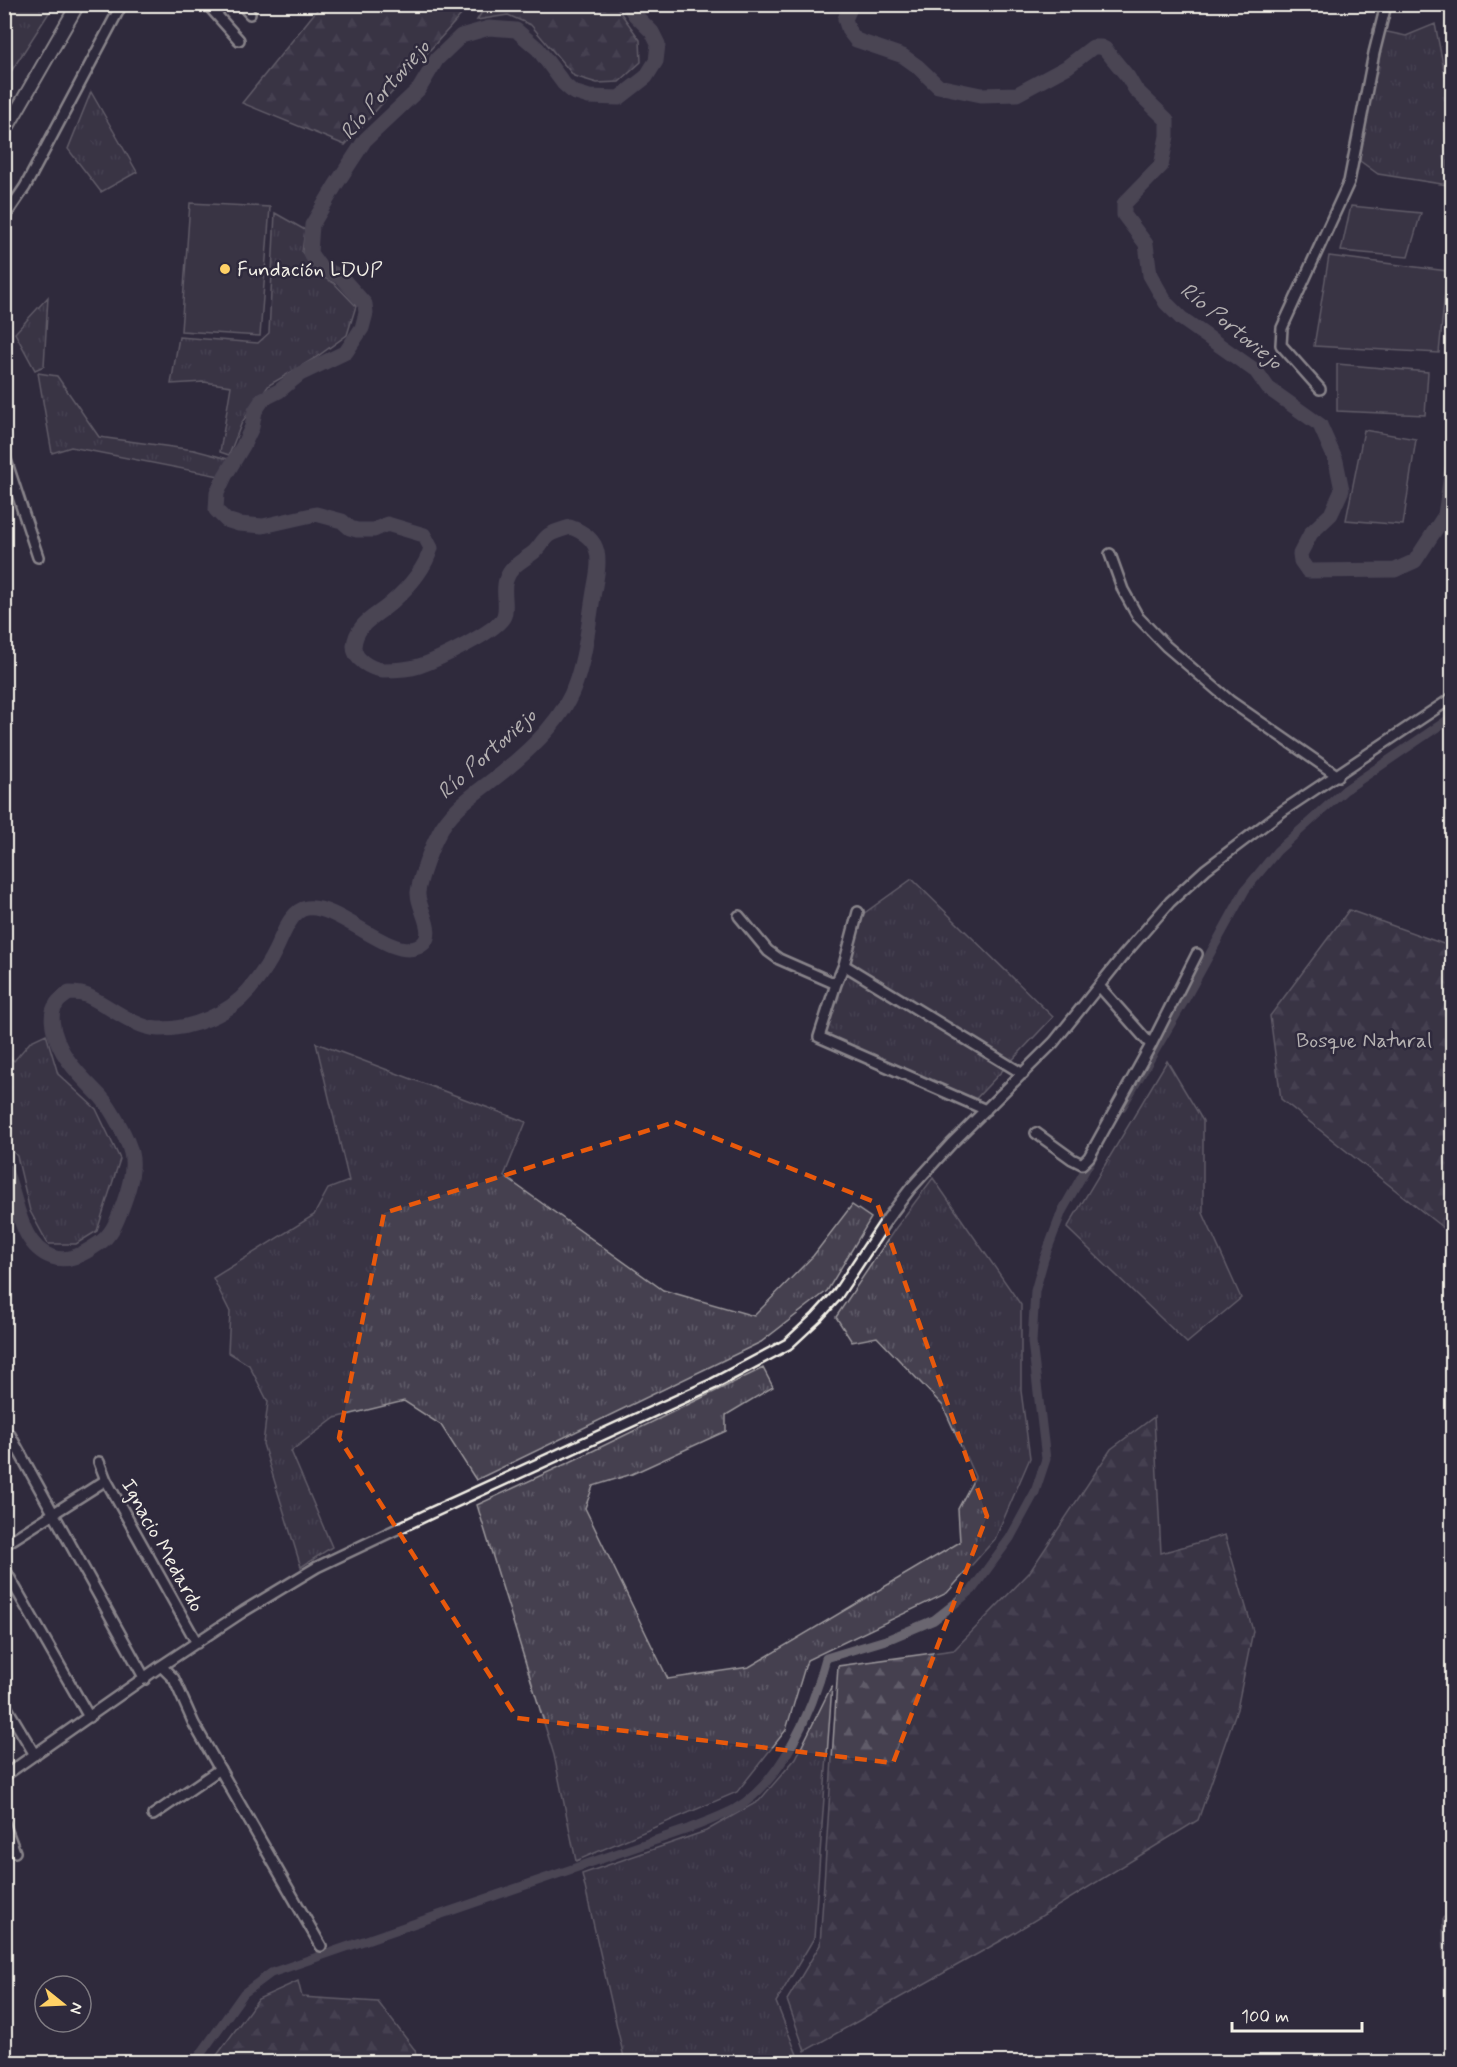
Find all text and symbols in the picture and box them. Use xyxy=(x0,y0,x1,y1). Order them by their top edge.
water label: Río Portoviejo xyxy=(334,33,438,146)
place label: Fundación LDUP xyxy=(237,256,383,284)
marker: Fundación LDUP xyxy=(218,262,232,276)
water label: Río Portoviejo xyxy=(1174,277,1289,377)
water label: Río Portoviejo xyxy=(432,702,544,806)
park label: Bosque Natural xyxy=(1296,1027,1432,1055)
street label: Ignacio Medardo xyxy=(114,1474,210,1617)
north arrow xyxy=(33,1974,93,2034)
scale bar xyxy=(1232,1995,1362,2033)
text: N xyxy=(64,2000,87,2016)
text: 100 m xyxy=(1241,2005,1289,2029)

